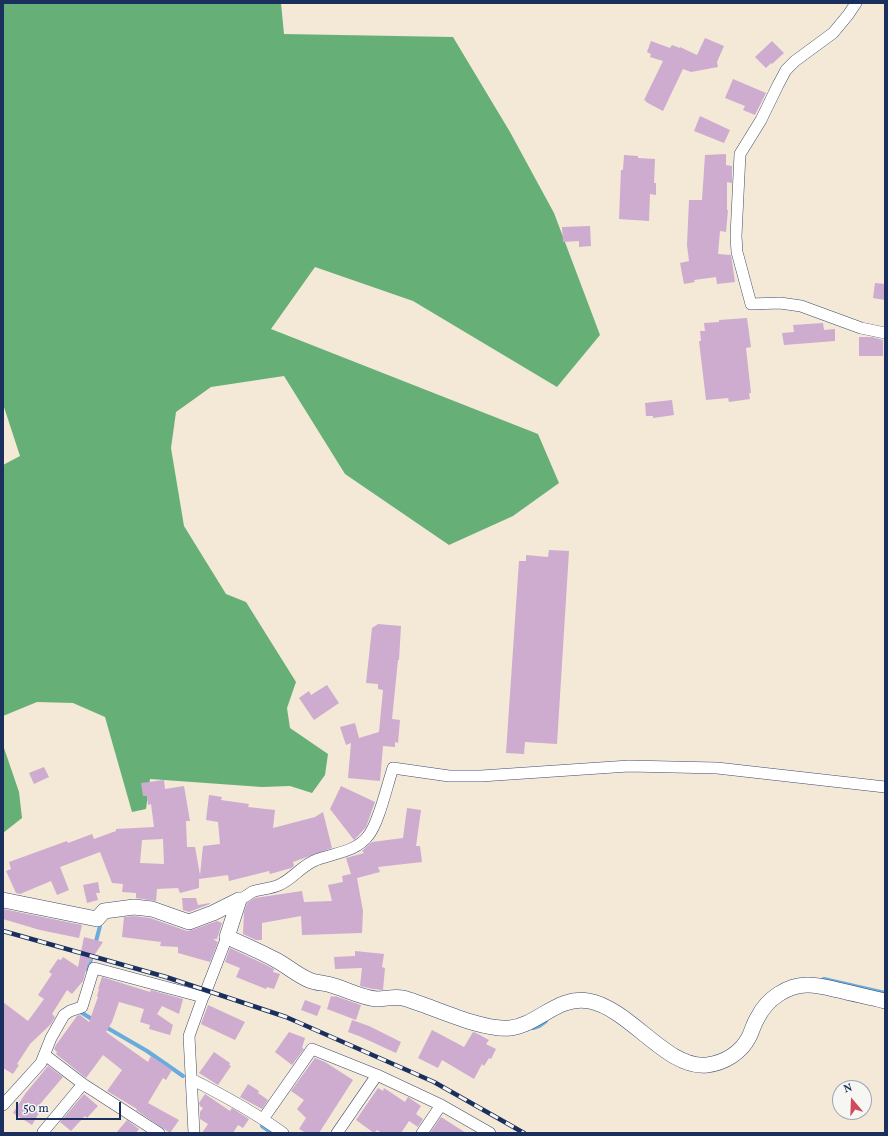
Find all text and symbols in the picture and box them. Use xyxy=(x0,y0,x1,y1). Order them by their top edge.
north arrow xyxy=(832,1080,872,1120)
text: N xyxy=(842,1081,854,1098)
scale bar xyxy=(18,1094,123,1120)
text: 50 m xyxy=(23,1101,49,1117)

